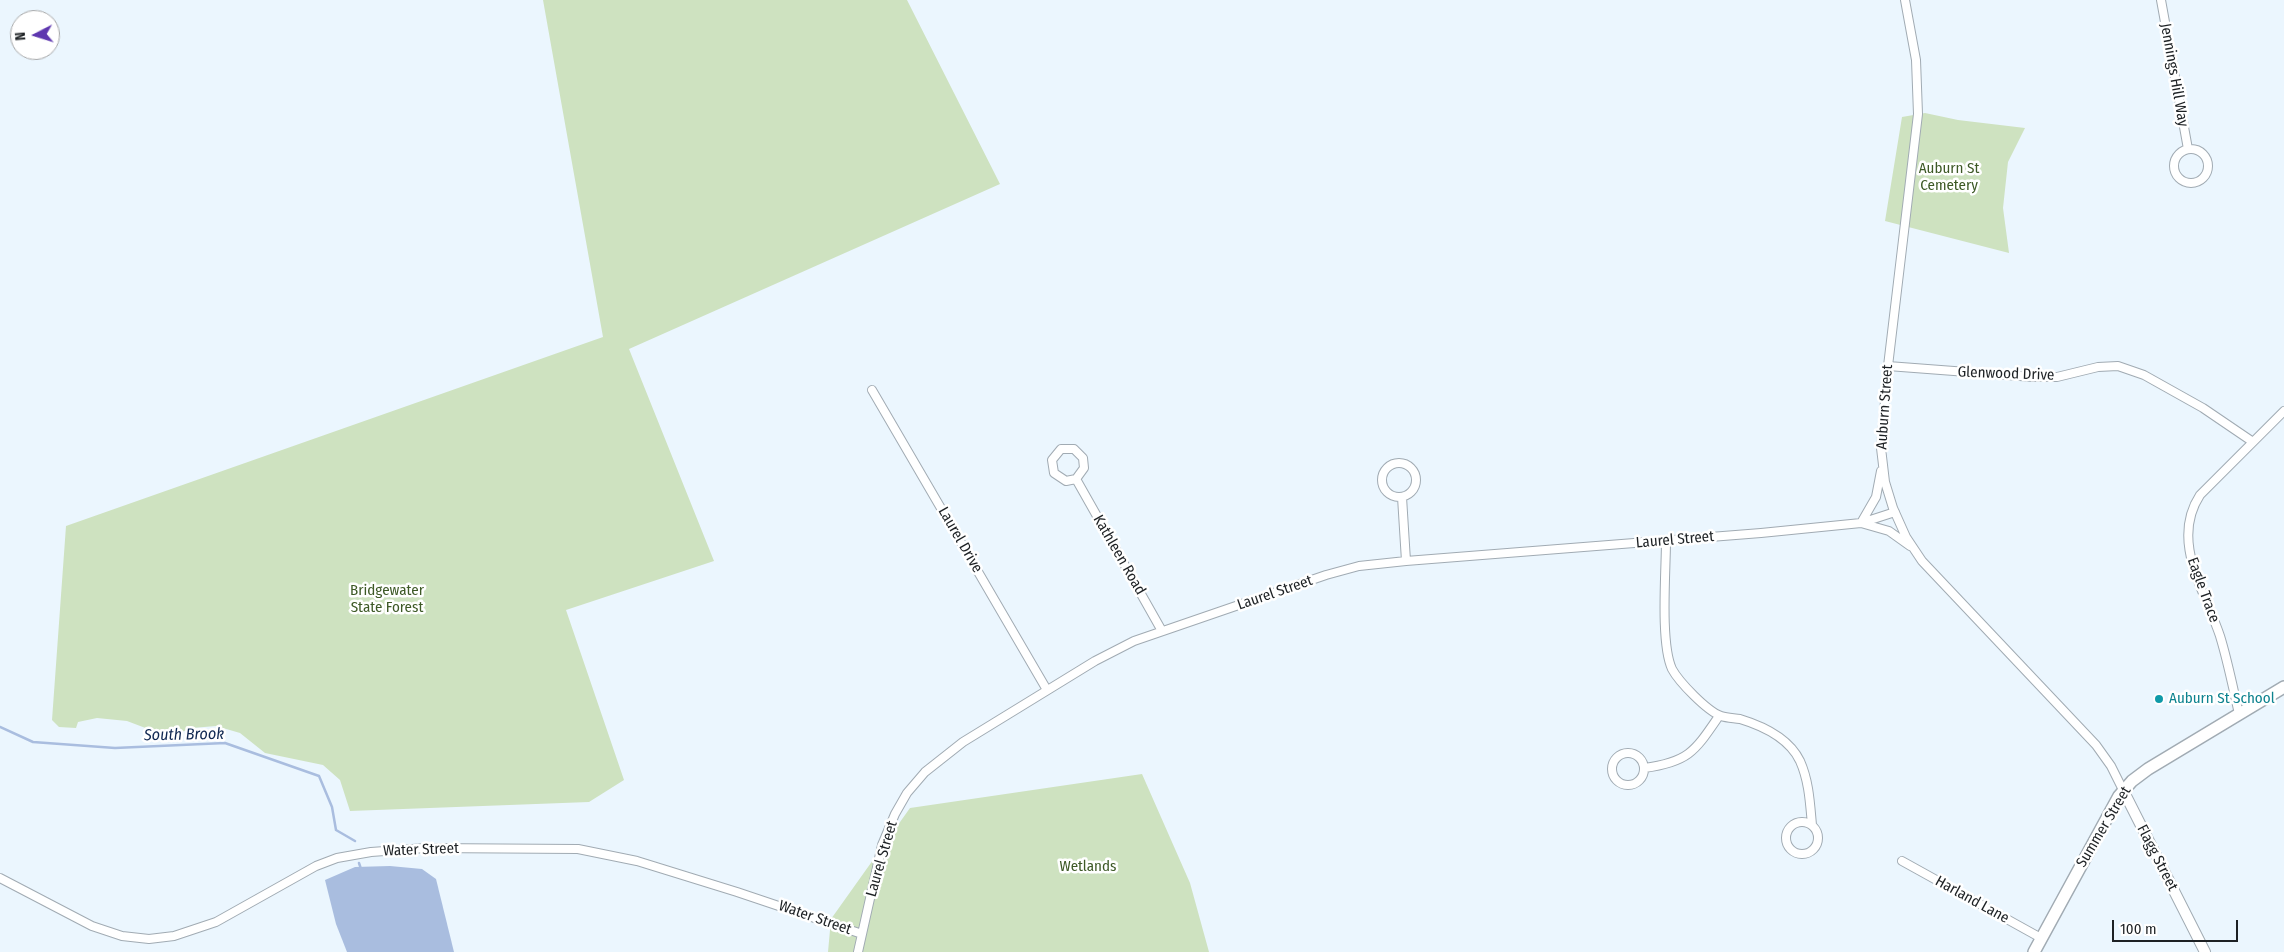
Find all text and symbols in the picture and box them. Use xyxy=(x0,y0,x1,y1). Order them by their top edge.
north arrow xyxy=(10,10,60,60)
street label: Jennings Hill Way xyxy=(2156,22,2192,128)
text: N xyxy=(12,31,29,41)
park label: Auburn St Cemetery xyxy=(1919,160,1979,195)
street label: Glenwood Drive xyxy=(1957,363,2055,385)
street label: Auburn Street xyxy=(1873,364,1897,450)
street label: Laurel Drive xyxy=(934,504,986,576)
street label: Kathleen Road xyxy=(1089,512,1149,598)
street label: Laurel Street xyxy=(1635,528,1715,552)
street label: Eagle Trace xyxy=(2183,555,2223,625)
street label: Laurel Street xyxy=(1235,572,1315,614)
park label: Bridgewater State Forest xyxy=(350,582,424,617)
place label: Auburn St School xyxy=(2169,690,2275,708)
marker: Auburn St School xyxy=(2153,693,2165,705)
water label: South Brook xyxy=(144,725,224,745)
street label: Summer Street xyxy=(2073,783,2135,871)
street label: Laurel Street xyxy=(863,819,901,899)
street label: Flagg Street xyxy=(2133,822,2181,894)
street label: Water Street xyxy=(383,840,459,860)
park label: Wetlands xyxy=(1060,858,1116,876)
street label: Harland Lane xyxy=(1932,872,2012,928)
street label: Water Street xyxy=(776,897,854,939)
scale bar xyxy=(2114,910,2240,942)
text: 100 m xyxy=(2120,920,2157,938)

